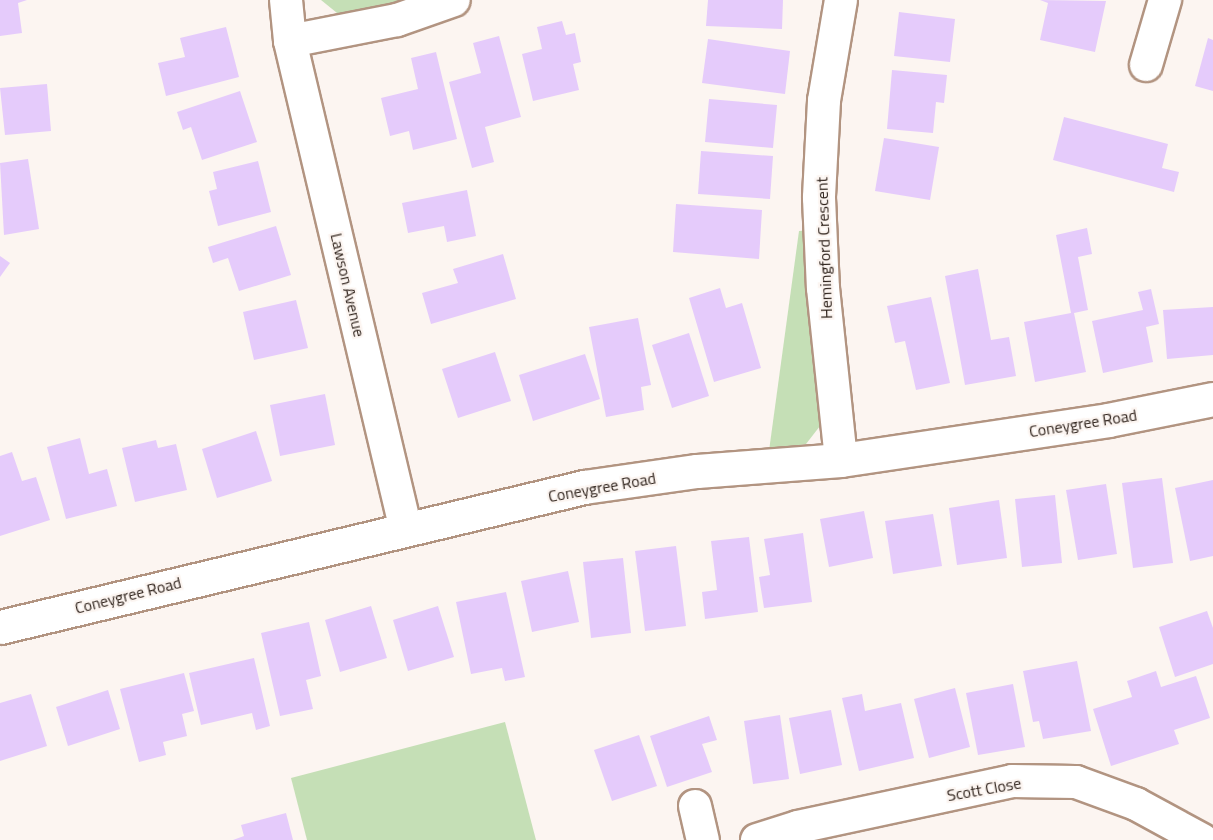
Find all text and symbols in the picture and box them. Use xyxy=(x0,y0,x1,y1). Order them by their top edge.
street label: Hemingford Crescent xyxy=(812,177,836,319)
street label: Lawson Avenue xyxy=(327,231,369,339)
street label: Coneygree Road xyxy=(1028,405,1138,441)
street label: Coneygree Road xyxy=(547,468,657,506)
street label: Coneygree Road xyxy=(73,572,183,618)
street label: Scott Close xyxy=(945,773,1023,805)

